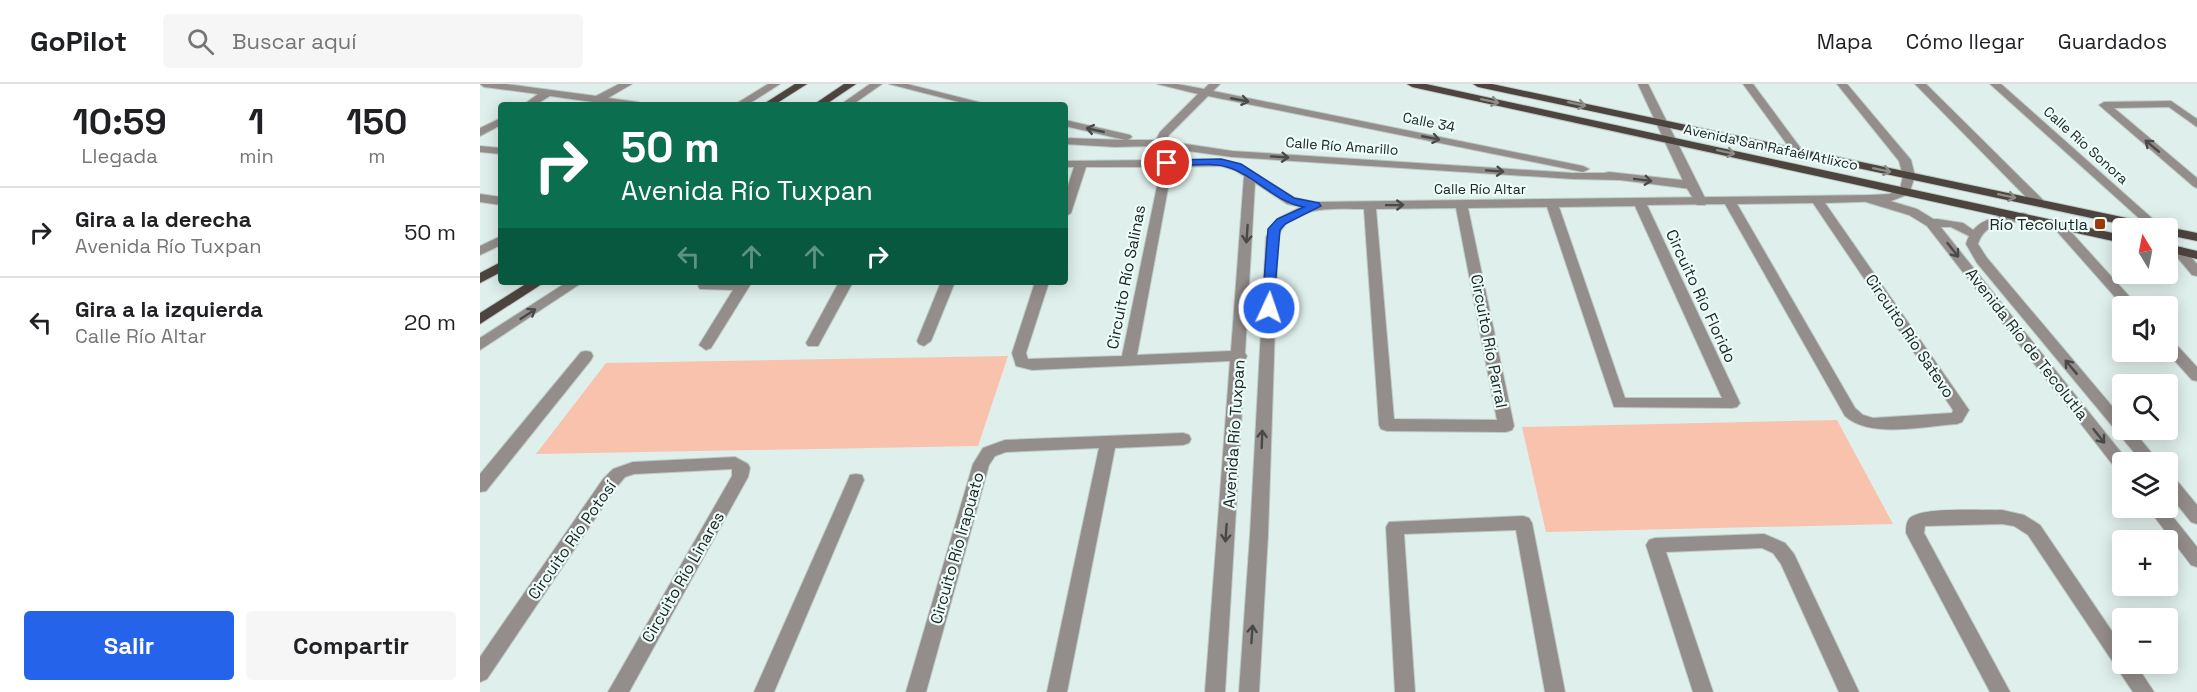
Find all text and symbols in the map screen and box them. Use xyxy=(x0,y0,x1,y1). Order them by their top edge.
search box xyxy=(163,14,583,68)
text: GoPilot xyxy=(30,23,127,59)
icon: search xyxy=(184,25,217,58)
text: Buscar aquí xyxy=(232,27,357,55)
text: Mapa xyxy=(1817,28,1873,55)
text: Cómo llegar xyxy=(1906,28,2025,55)
text: Guardados xyxy=(2058,28,2167,55)
one-way arrow xyxy=(1230,95,1249,106)
one-way arrow xyxy=(1480,96,1499,107)
text: 10:59 xyxy=(73,99,167,145)
text: 1 xyxy=(248,99,265,145)
text: 150 xyxy=(346,99,407,145)
one-way arrow xyxy=(1566,99,1586,110)
street label: Calle Río Sonora xyxy=(2040,102,2132,188)
street label: Calle 34 xyxy=(1401,108,1457,136)
street label: Avenida San Rafaél Atlixco xyxy=(1682,120,1860,174)
text: 50 m xyxy=(621,121,720,174)
one-way arrow xyxy=(1086,124,1105,136)
icon: right xyxy=(522,126,600,204)
street label: Calle Río Amarillo xyxy=(1285,133,1399,159)
one-way arrow xyxy=(1421,133,1440,144)
pin xyxy=(1141,137,1192,188)
one-way arrow xyxy=(2144,140,2160,153)
text: Llegada xyxy=(82,143,158,169)
text: min xyxy=(239,143,274,169)
text: m xyxy=(368,143,385,169)
icon: arrive xyxy=(1150,146,1183,179)
one-way arrow xyxy=(1716,147,1736,158)
one-way arrow xyxy=(1269,152,1289,163)
one-way arrow xyxy=(1872,164,1891,176)
one-way arrow xyxy=(1485,166,1505,177)
text: Avenida Río Tuxpan xyxy=(621,173,873,208)
one-way arrow xyxy=(1633,174,1652,185)
street label: Calle Río Altar xyxy=(1434,180,1526,198)
one-way arrow xyxy=(1998,191,2017,203)
one-way arrow xyxy=(1384,199,1404,211)
street label: Circuito Río Salinas xyxy=(1102,203,1150,351)
text: Gira a la derecha xyxy=(75,205,252,233)
place label: Río Tecolutla xyxy=(1989,214,2088,235)
icon: right xyxy=(24,216,57,249)
marker: Río Tecolutla xyxy=(2093,217,2107,231)
text: 50 m xyxy=(404,218,456,246)
north arrow xyxy=(2112,218,2178,284)
map controls xyxy=(2112,218,2178,674)
one-way arrow xyxy=(1241,224,1252,244)
street label: Circuito Río Florido xyxy=(1661,226,1741,366)
text: Avenida Río Tuxpan xyxy=(75,233,262,259)
icon: left xyxy=(672,240,705,273)
icon: ahead xyxy=(735,240,768,273)
icon: ahead xyxy=(798,240,831,273)
icon: right xyxy=(861,240,894,273)
one-way arrow xyxy=(1946,242,1959,258)
street label: Avenida Río de Tecolutla xyxy=(1961,264,2093,424)
street label: Circuito Río Satevo xyxy=(1861,270,1959,402)
street label: Circuito Río Parral xyxy=(1466,272,1512,410)
position arrow xyxy=(1237,276,1301,340)
text: Gira a la izquierda xyxy=(75,295,263,323)
button: sound xyxy=(2112,296,2178,362)
icon: left xyxy=(24,306,57,339)
one-way arrow xyxy=(519,307,536,319)
text: 20 m xyxy=(404,308,456,336)
text: Calle Río Altar xyxy=(75,323,207,349)
street label: Avenida Río Tuxpan xyxy=(1218,359,1250,509)
one-way arrow xyxy=(2065,359,2078,375)
button: search xyxy=(2112,374,2178,440)
one-way arrow xyxy=(2093,428,2106,444)
one-way arrow xyxy=(1256,429,1267,449)
button: layers xyxy=(2112,452,2178,518)
street label: Circuito Río Irapuato xyxy=(925,470,989,626)
street label: Circuito Río Potosí xyxy=(523,476,621,604)
street label: Circuito Río Linares xyxy=(637,508,729,646)
one-way arrow xyxy=(1221,523,1232,543)
button: + xyxy=(2112,530,2178,596)
button: − xyxy=(2112,608,2178,674)
button: Salir xyxy=(24,611,234,680)
button: Compartir xyxy=(246,611,456,680)
one-way arrow xyxy=(1247,624,1258,644)

